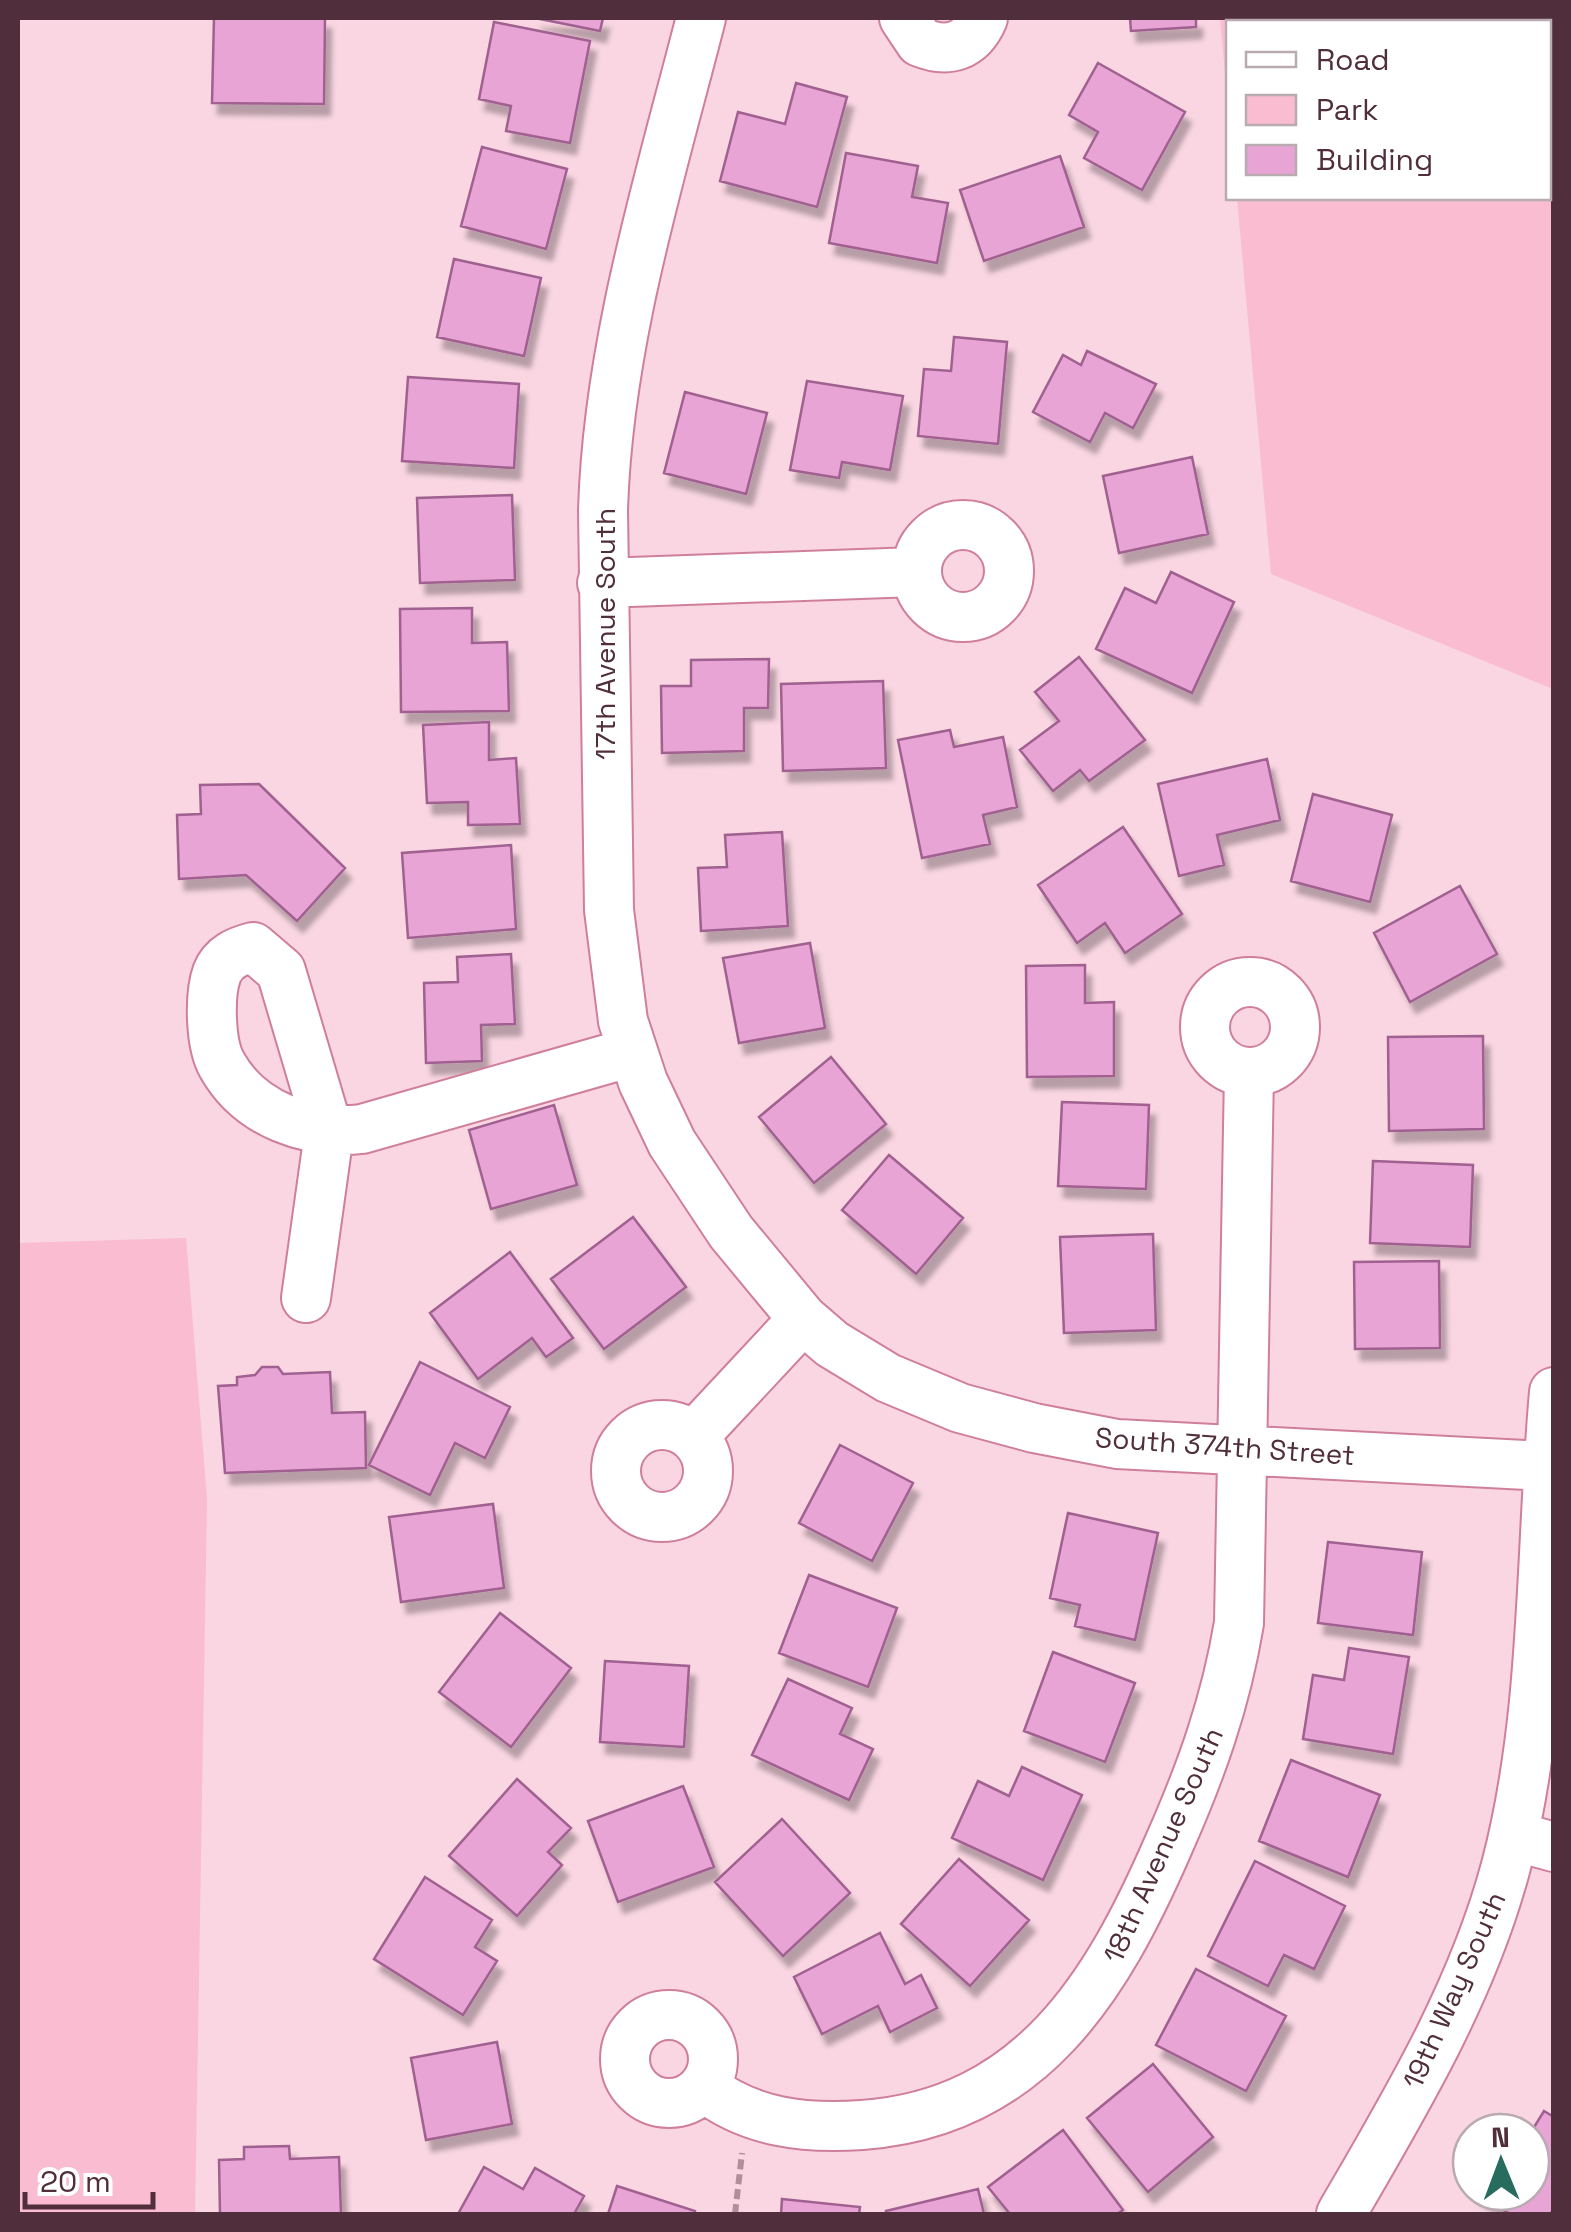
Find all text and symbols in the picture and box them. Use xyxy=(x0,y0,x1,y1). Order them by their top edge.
legend xyxy=(1226,20,1551,200)
text: Road xyxy=(1316,40,1390,79)
text: Park xyxy=(1316,90,1378,129)
text: Building xyxy=(1316,140,1433,179)
street label: 17th Avenue South xyxy=(587,508,623,760)
street label: South 374th Street xyxy=(1094,1419,1356,1473)
street label: 18th Avenue South xyxy=(1095,1722,1231,1968)
street label: 19th Way South xyxy=(1394,1886,1514,2094)
north arrow xyxy=(1451,2112,1551,2212)
text: N xyxy=(1491,2119,1510,2155)
scale bar xyxy=(25,2147,152,2209)
text: 20 m xyxy=(40,2162,111,2201)

